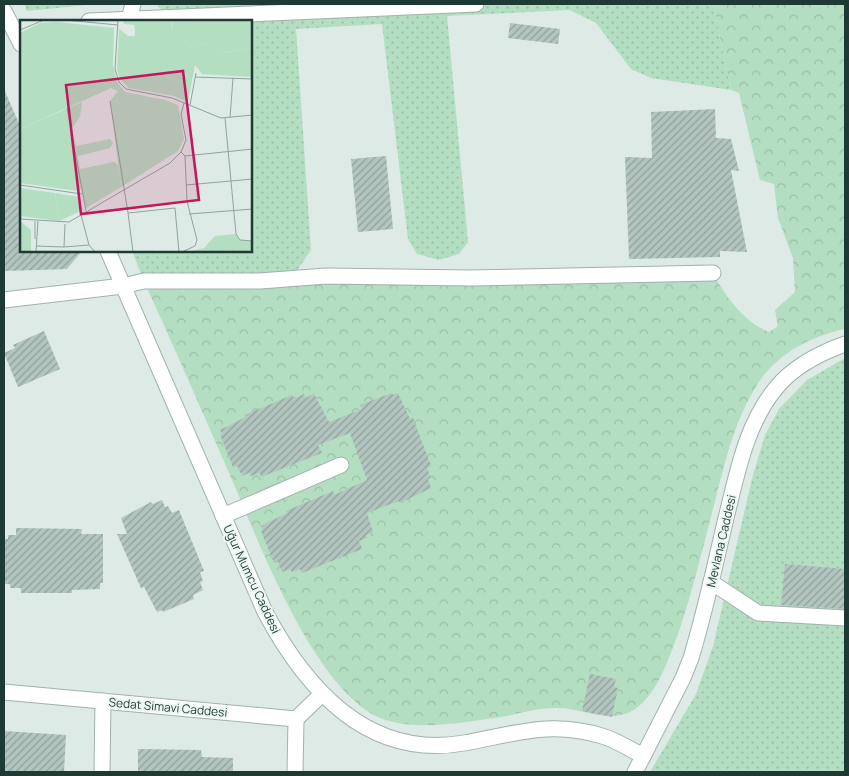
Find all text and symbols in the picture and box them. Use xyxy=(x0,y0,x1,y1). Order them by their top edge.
inset map xyxy=(20,20,252,252)
street label: Mevlana Caddesi xyxy=(702,493,740,589)
street label: Uğur Mumcu Caddesi xyxy=(219,522,285,636)
street label: Sedat Simavi Caddesi xyxy=(108,693,228,721)

